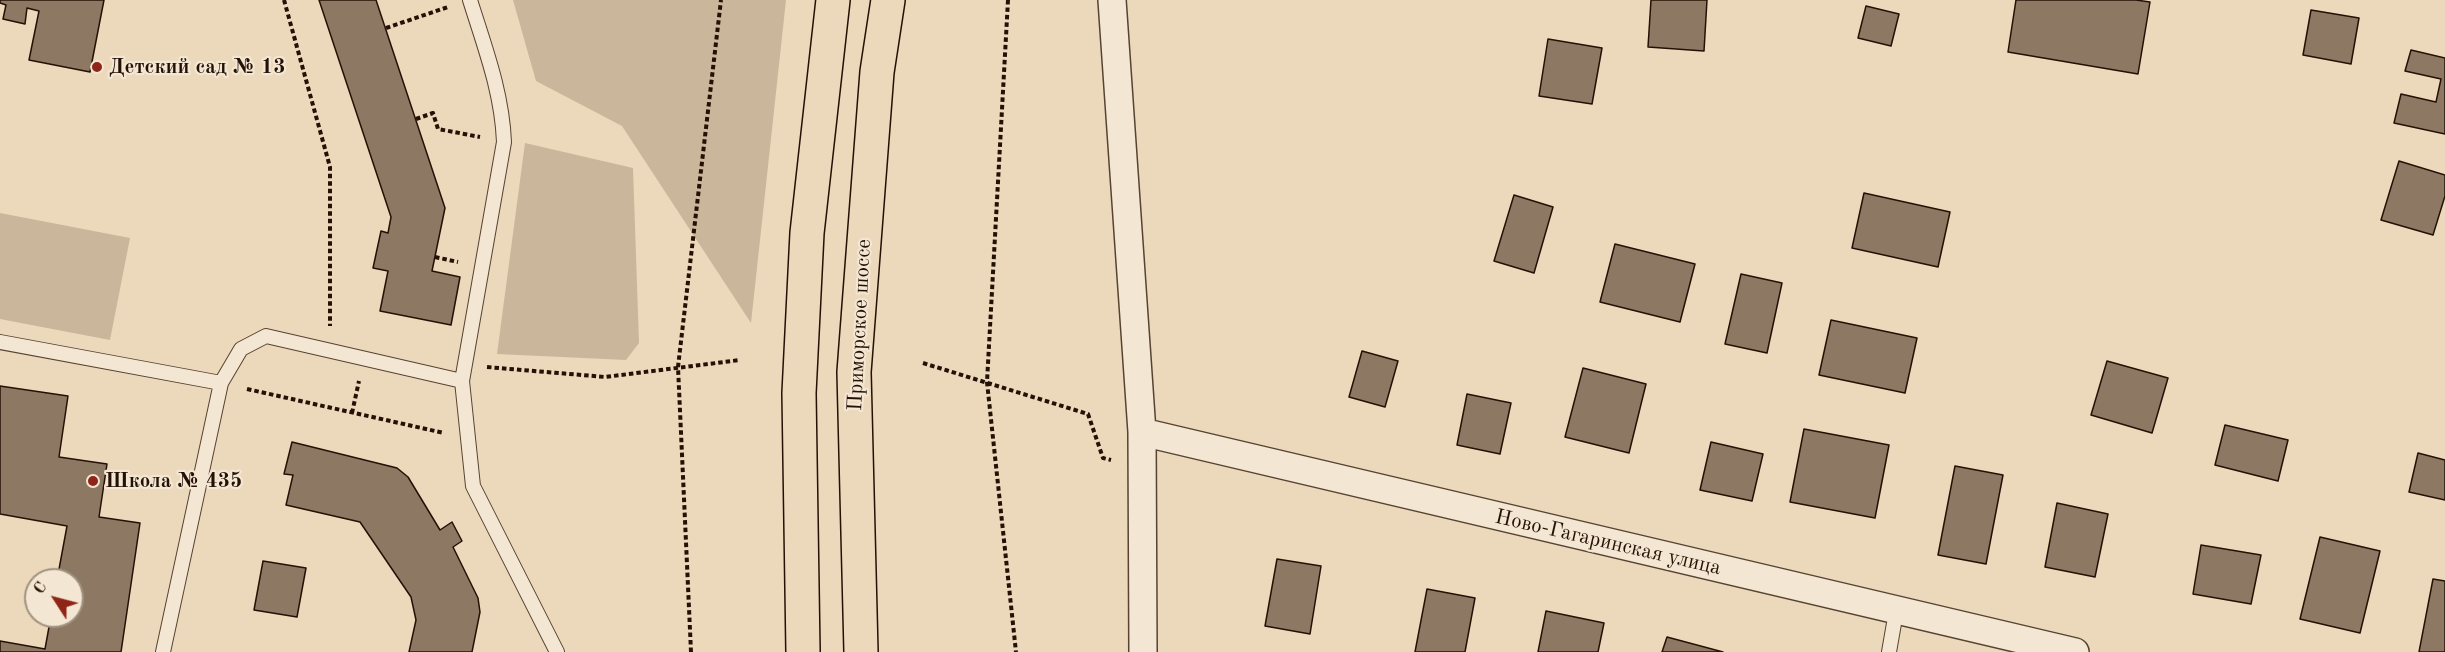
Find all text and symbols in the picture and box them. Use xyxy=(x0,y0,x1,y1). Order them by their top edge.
place label: Детский сад № 13 xyxy=(109,54,285,80)
marker: Детский сад № 13 xyxy=(90,60,104,74)
street label: Приморское шоссе xyxy=(843,238,877,412)
place label: Школа № 435 xyxy=(105,468,242,494)
marker: Школа № 435 xyxy=(86,474,100,488)
street label: Ново-Гагаринская улица xyxy=(1493,505,1723,581)
north arrow xyxy=(24,568,84,628)
text: С xyxy=(31,580,51,598)

